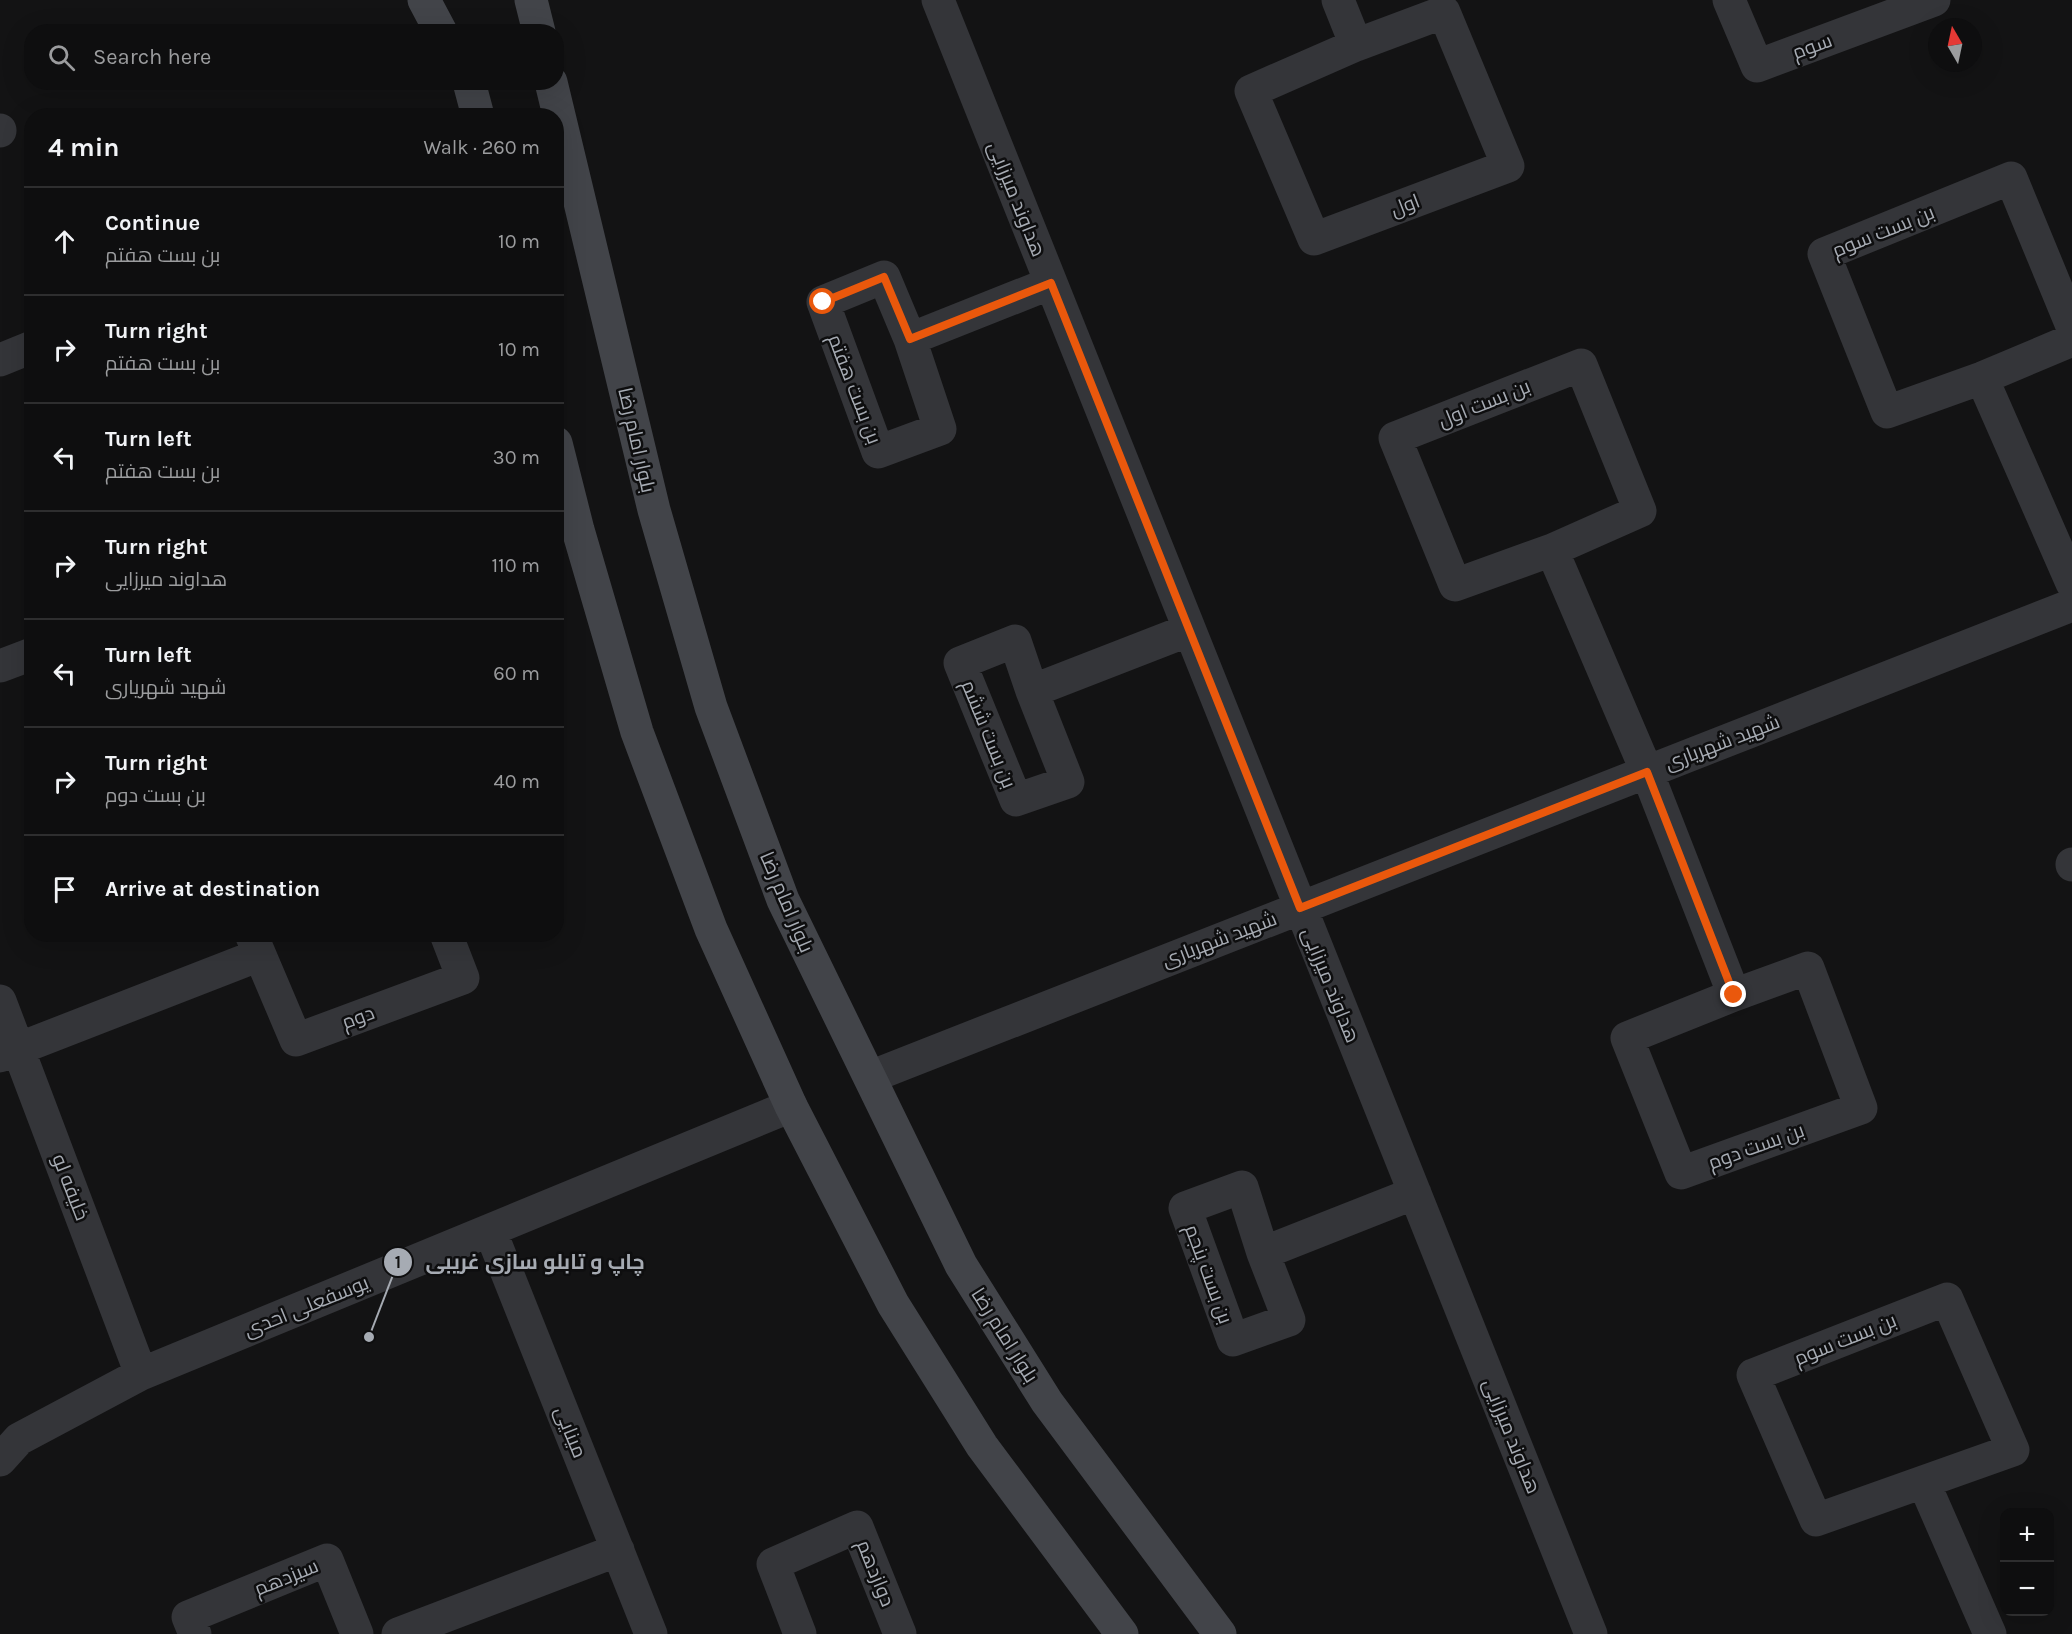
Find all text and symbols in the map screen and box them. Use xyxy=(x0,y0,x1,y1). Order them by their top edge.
north arrow xyxy=(1928,18,1982,72)
search box xyxy=(24,24,564,90)
street label: سوم xyxy=(1789,29,1836,66)
icon: search xyxy=(45,41,78,74)
text: Search here xyxy=(93,44,211,70)
text: 4 min xyxy=(48,132,119,163)
text: Walk · 260 m xyxy=(423,136,540,159)
street label: هداوند میرزایی xyxy=(982,138,1050,260)
street label: اول xyxy=(1387,189,1423,222)
street label: بن بست سوم xyxy=(1829,201,1938,264)
text: Continue xyxy=(105,210,200,236)
icon: ahead xyxy=(48,225,81,258)
text: 10 m xyxy=(498,230,540,253)
text: بن بست هفتم xyxy=(105,244,220,267)
route start xyxy=(809,288,835,314)
text: Turn right xyxy=(105,318,208,344)
street label: بن بست هفتم xyxy=(821,331,886,448)
icon: right xyxy=(48,333,81,366)
text: 10 m xyxy=(498,338,540,361)
text: بن بست هفتم xyxy=(105,352,220,375)
street label: بن بست اول xyxy=(1435,375,1534,433)
street label: بلوار امام رضا xyxy=(611,385,660,495)
text: Turn left xyxy=(105,426,192,452)
icon: left xyxy=(48,441,81,474)
text: 30 m xyxy=(493,446,540,469)
text: بن بست هفتم xyxy=(105,460,220,483)
text: Turn right xyxy=(105,534,208,560)
icon: right xyxy=(48,549,81,582)
text: 110 m xyxy=(491,554,540,577)
text: هداوند میرزایی xyxy=(105,568,227,591)
text: Turn left xyxy=(105,642,192,668)
icon: left xyxy=(48,657,81,690)
text: 60 m xyxy=(493,662,540,685)
text: شهید شهریاری xyxy=(105,676,226,699)
street label: بن بست ششم xyxy=(955,677,1021,792)
street label: شهید شهریاری xyxy=(1661,710,1783,776)
text: Turn right xyxy=(105,750,208,776)
icon: right xyxy=(48,765,81,798)
text: 40 m xyxy=(494,770,540,793)
text: بن بست دوم xyxy=(105,784,206,807)
street label: بلوار امام رضا xyxy=(753,848,818,957)
icon: arrive xyxy=(48,873,81,906)
text: Arrive at destination xyxy=(105,876,320,902)
street label: شهید شهریاری xyxy=(1158,907,1280,973)
street label: هداوند میرزایی xyxy=(1296,924,1364,1046)
route end xyxy=(1720,981,1746,1007)
street label: دوم xyxy=(339,1001,378,1036)
street label: بن بست دوم xyxy=(1705,1118,1808,1176)
street label: خلیفه لو xyxy=(47,1151,94,1224)
street label: بن بست پنجم xyxy=(1178,1221,1237,1328)
callout: چاپ و تابلو سازی غریبی xyxy=(383,1243,656,1282)
text: چاپ و تابلو سازی غریبی xyxy=(425,1250,645,1277)
text: 1 xyxy=(395,1251,401,1273)
street label: یوسفعلی احدی xyxy=(240,1271,373,1343)
street label: بلوار امام رضا xyxy=(965,1284,1043,1388)
street label: بن بست سوم xyxy=(1791,1309,1900,1372)
street label: هداوند میرزایی xyxy=(1477,1375,1545,1497)
street label: مینایی xyxy=(549,1403,591,1462)
map controls xyxy=(2000,1508,2054,1616)
button: + xyxy=(2000,1508,2054,1562)
street label: دوازدهم xyxy=(850,1536,899,1611)
street label: سیزدهم xyxy=(251,1554,322,1603)
button: − xyxy=(2000,1562,2054,1616)

